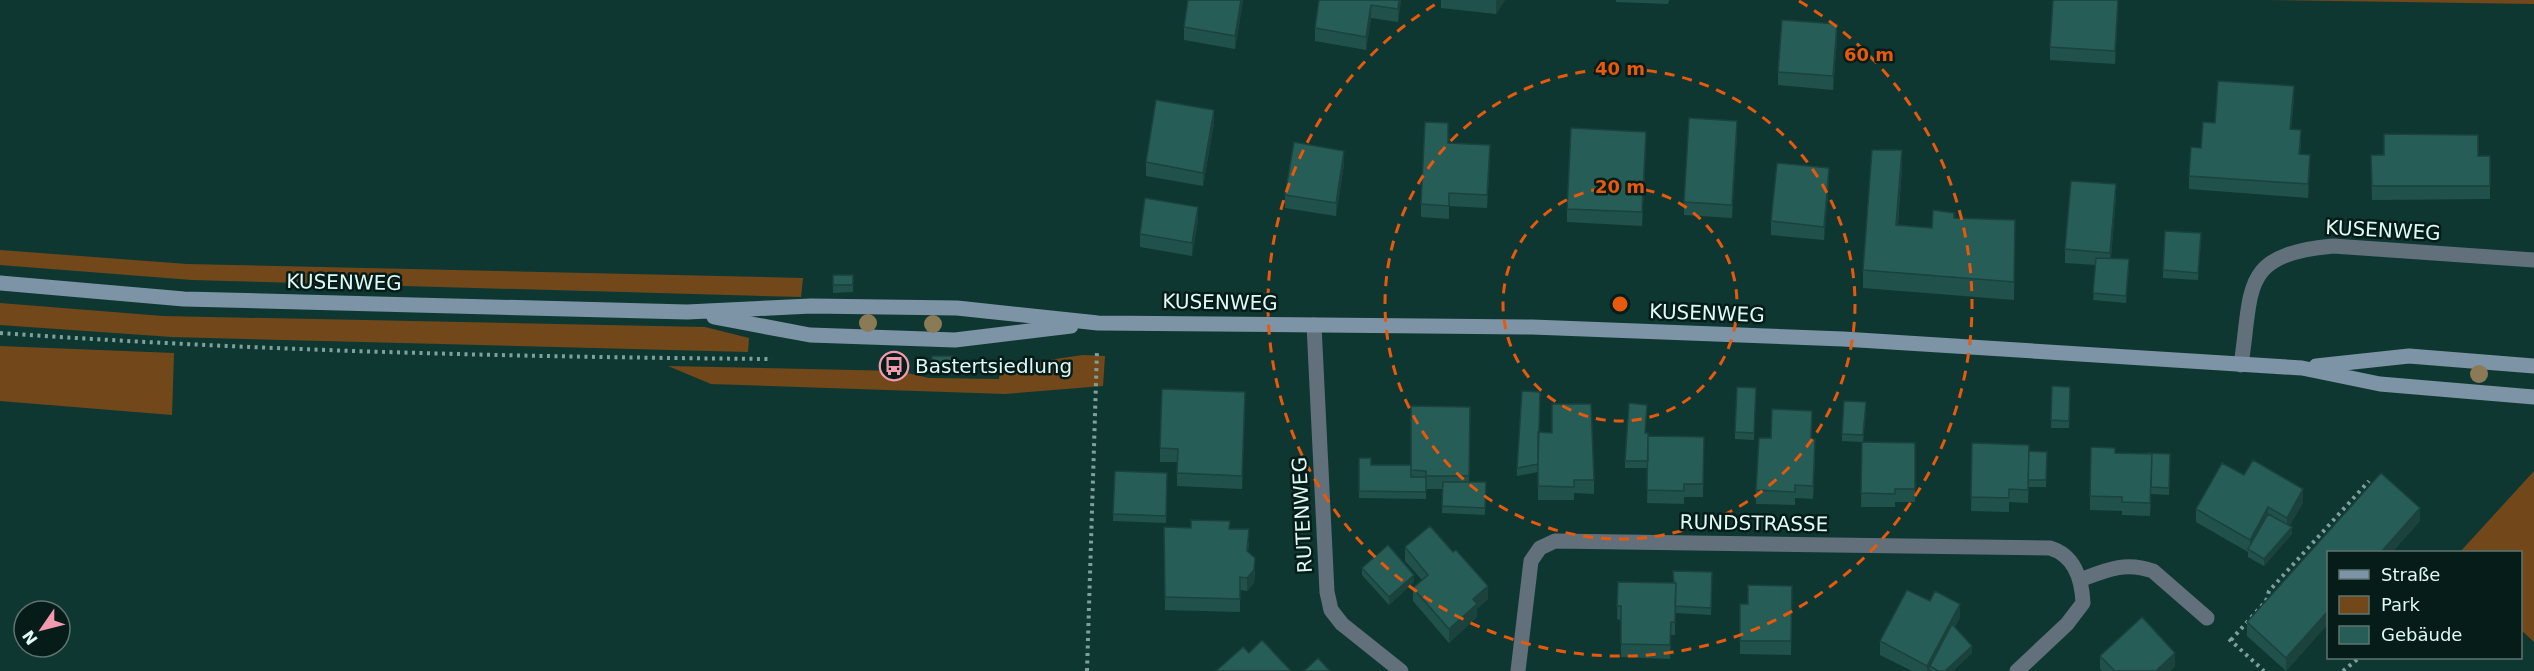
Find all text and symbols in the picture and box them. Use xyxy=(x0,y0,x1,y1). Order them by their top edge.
text: 60 m xyxy=(1844,44,1894,65)
text: 40 m xyxy=(1595,58,1645,79)
text: 20 m xyxy=(1595,176,1645,197)
street label: KUSENWEG xyxy=(2325,215,2441,245)
street label: KUSENWEG xyxy=(286,269,402,295)
street label: KUSENWEG xyxy=(1162,289,1278,315)
centre of rings xyxy=(1610,294,1630,314)
street label: KUSENWEG xyxy=(1649,299,1765,327)
bus stop icon: Bastertsiedlung xyxy=(878,350,910,382)
place label: Bastertsiedlung xyxy=(915,354,1072,378)
street label: RUTENWEG xyxy=(1287,456,1317,574)
street label: RUNDSTRASSE xyxy=(1679,510,1829,536)
legend xyxy=(2327,551,2522,659)
text: Straße xyxy=(2381,564,2440,585)
text: Park xyxy=(2381,594,2420,615)
north arrow xyxy=(12,599,72,659)
text: Gebäude xyxy=(2381,624,2462,645)
text: N xyxy=(19,626,42,648)

